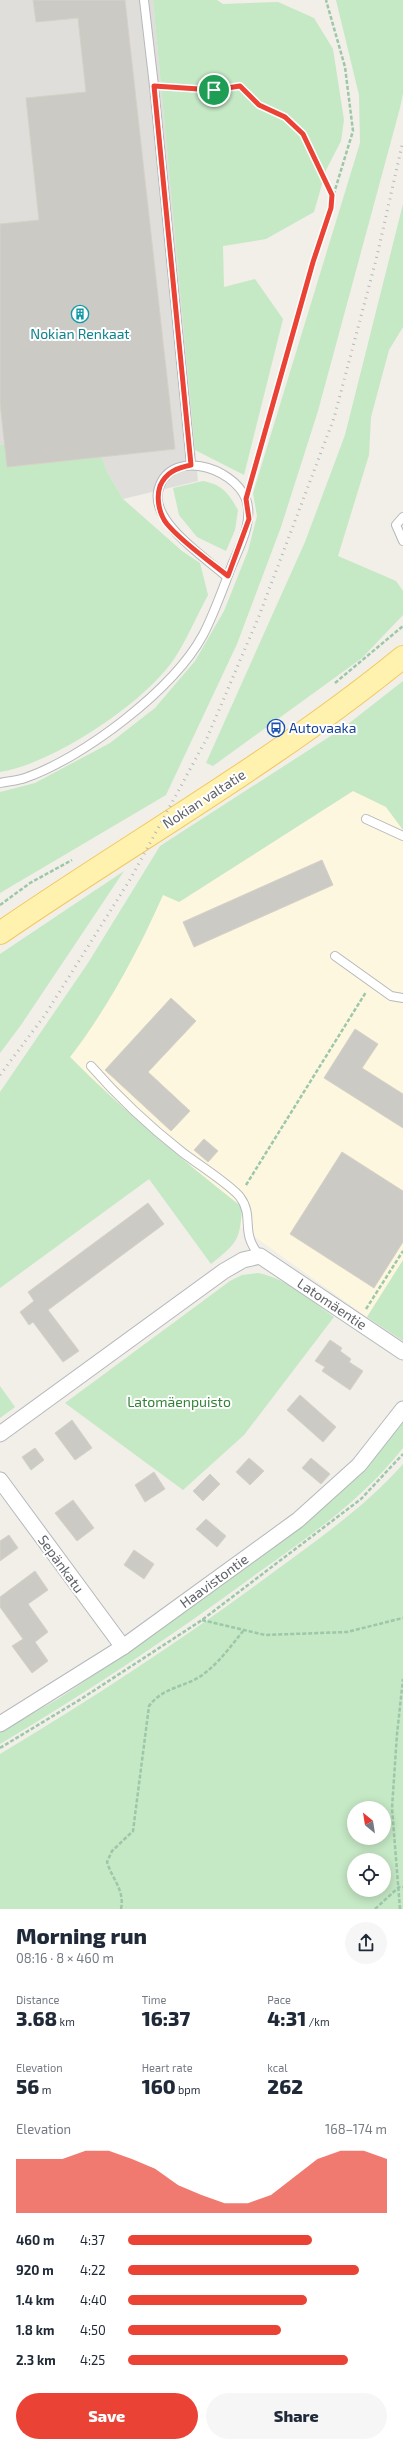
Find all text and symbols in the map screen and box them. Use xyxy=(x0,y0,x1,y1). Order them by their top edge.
pin xyxy=(197,73,231,107)
icon: arrive xyxy=(203,79,225,101)
building icon: Nokian Renkaat xyxy=(70,304,90,324)
place label: Nokian Renkaat xyxy=(30,325,130,342)
bus stop icon: Autovaaka xyxy=(266,718,286,738)
place label: Autovaaka xyxy=(289,719,356,736)
street label: Nokian valtatie xyxy=(159,765,248,832)
street label: Latomäentie xyxy=(294,1274,370,1333)
park label: Latomäenpuisto xyxy=(127,1393,231,1410)
street label: Sepänkatu xyxy=(35,1531,88,1596)
street label: Haavistontie xyxy=(176,1550,251,1611)
north arrow xyxy=(347,1801,391,1845)
map controls xyxy=(347,1801,391,1897)
button: locate xyxy=(347,1853,391,1897)
text: Morning run xyxy=(16,1922,147,1948)
button: share xyxy=(345,1922,387,1964)
text: 08:16 · 8 × 460 m xyxy=(16,1950,114,1966)
text: Distance xyxy=(16,1993,59,2006)
text: Time xyxy=(142,1993,166,2006)
text: Pace xyxy=(267,1993,291,2006)
text: 3.68 xyxy=(16,2006,57,2030)
text: 16:37 xyxy=(142,2006,190,2030)
text: 4:31 xyxy=(267,2006,306,2030)
text: km xyxy=(57,2015,75,2028)
text: /km xyxy=(306,2015,330,2028)
text: Elevation xyxy=(16,2061,63,2074)
text: Heart rate xyxy=(142,2061,193,2074)
text: kcal xyxy=(267,2061,287,2074)
text: 56 xyxy=(16,2074,39,2098)
text: 160 xyxy=(142,2074,176,2098)
text: 262 xyxy=(267,2074,303,2098)
text: m xyxy=(39,2083,51,2096)
text: bpm xyxy=(176,2083,200,2096)
text: Elevation xyxy=(16,2121,71,2137)
text: 168–174 m xyxy=(325,2121,387,2137)
text: 460 m xyxy=(16,2232,54,2248)
text: 4:37 xyxy=(80,2232,105,2248)
text: 920 m xyxy=(16,2262,54,2278)
text: 4:22 xyxy=(80,2262,106,2278)
text: 1.4 km xyxy=(16,2292,55,2308)
text: 4:40 xyxy=(80,2292,107,2308)
text: 1.8 km xyxy=(16,2322,54,2338)
text: 4:50 xyxy=(80,2322,106,2338)
text: 2.3 km xyxy=(16,2352,56,2368)
text: 4:25 xyxy=(80,2352,105,2368)
button: Save xyxy=(16,2393,198,2439)
button: Share xyxy=(206,2393,387,2439)

